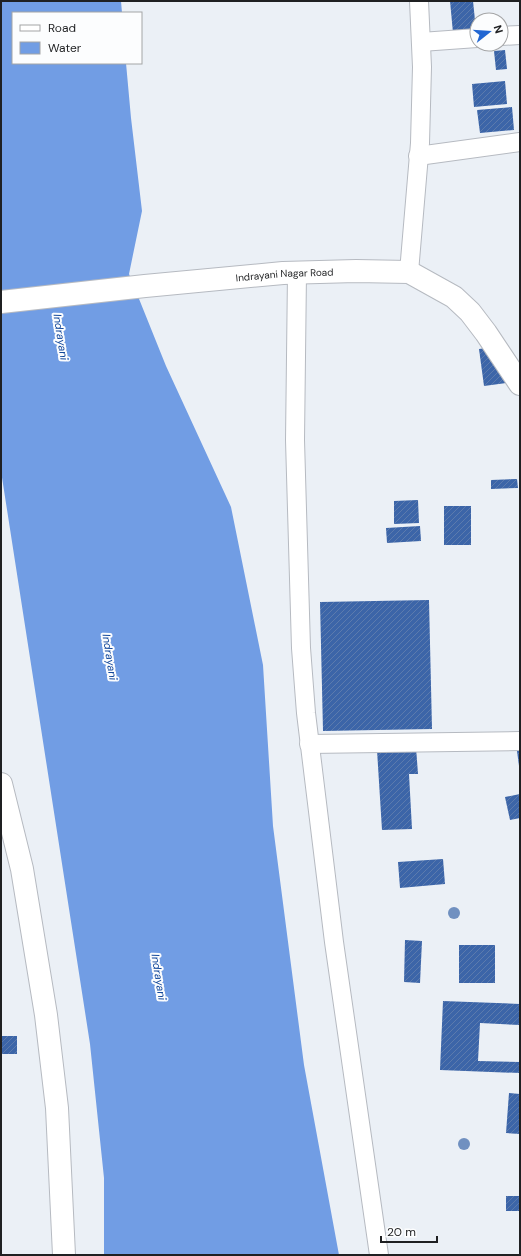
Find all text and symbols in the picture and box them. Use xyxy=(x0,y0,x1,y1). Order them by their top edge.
legend xyxy=(12,12,142,64)
north arrow xyxy=(469,12,509,52)
text: Road xyxy=(48,20,76,36)
text: N xyxy=(491,23,506,35)
text: Water xyxy=(48,40,82,56)
street label: Indrayani Nagar Road xyxy=(235,265,334,284)
water label: Indrayani xyxy=(50,313,72,361)
water label: Indrayani xyxy=(99,633,121,681)
water label: Indrayani xyxy=(148,953,170,1001)
scale bar xyxy=(381,1218,437,1244)
text: 20 m xyxy=(387,1224,416,1240)

